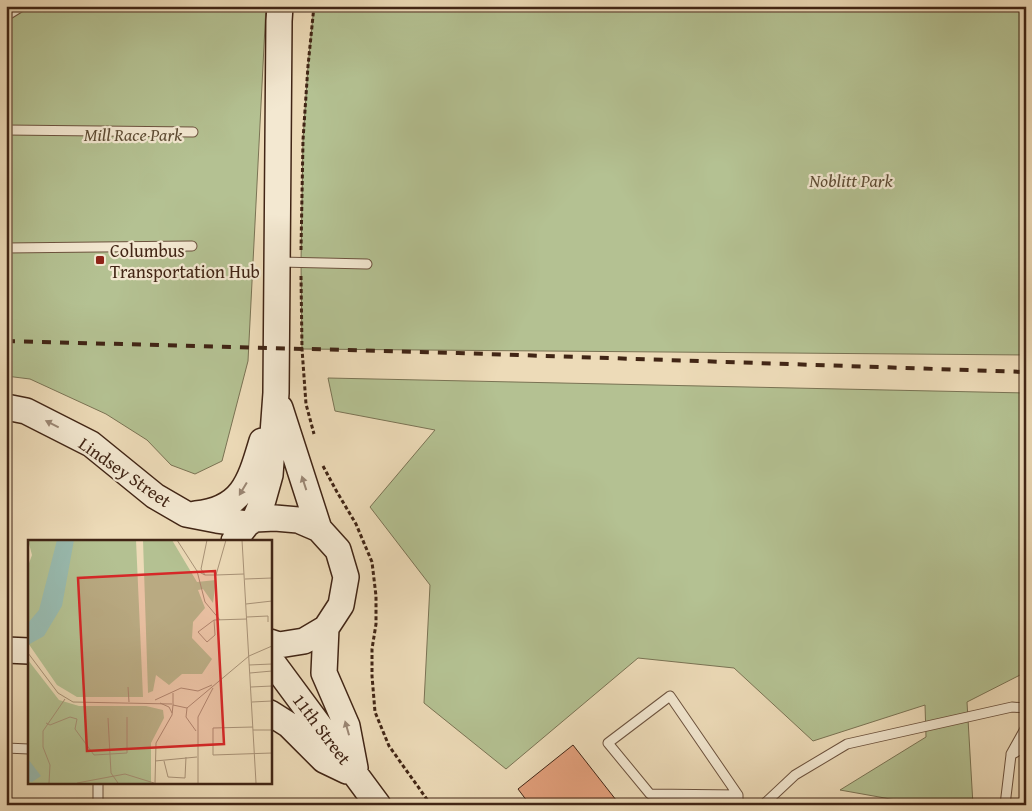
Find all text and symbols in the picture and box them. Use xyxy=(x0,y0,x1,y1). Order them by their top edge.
park label: Mill Race Park xyxy=(84,121,183,148)
park label: Noblitt Park xyxy=(808,167,893,194)
place label: Columbus Transportation Hub xyxy=(110,237,260,285)
marker: Columbus Transportation Hub xyxy=(94,254,106,266)
one-way arrow xyxy=(45,420,59,428)
street label: Lindsey Street xyxy=(73,430,177,514)
one-way arrow xyxy=(300,475,308,490)
one-way arrow xyxy=(239,482,248,495)
inset map xyxy=(28,540,271,784)
street label: 11th Street xyxy=(286,688,358,771)
one-way arrow xyxy=(342,720,350,735)

